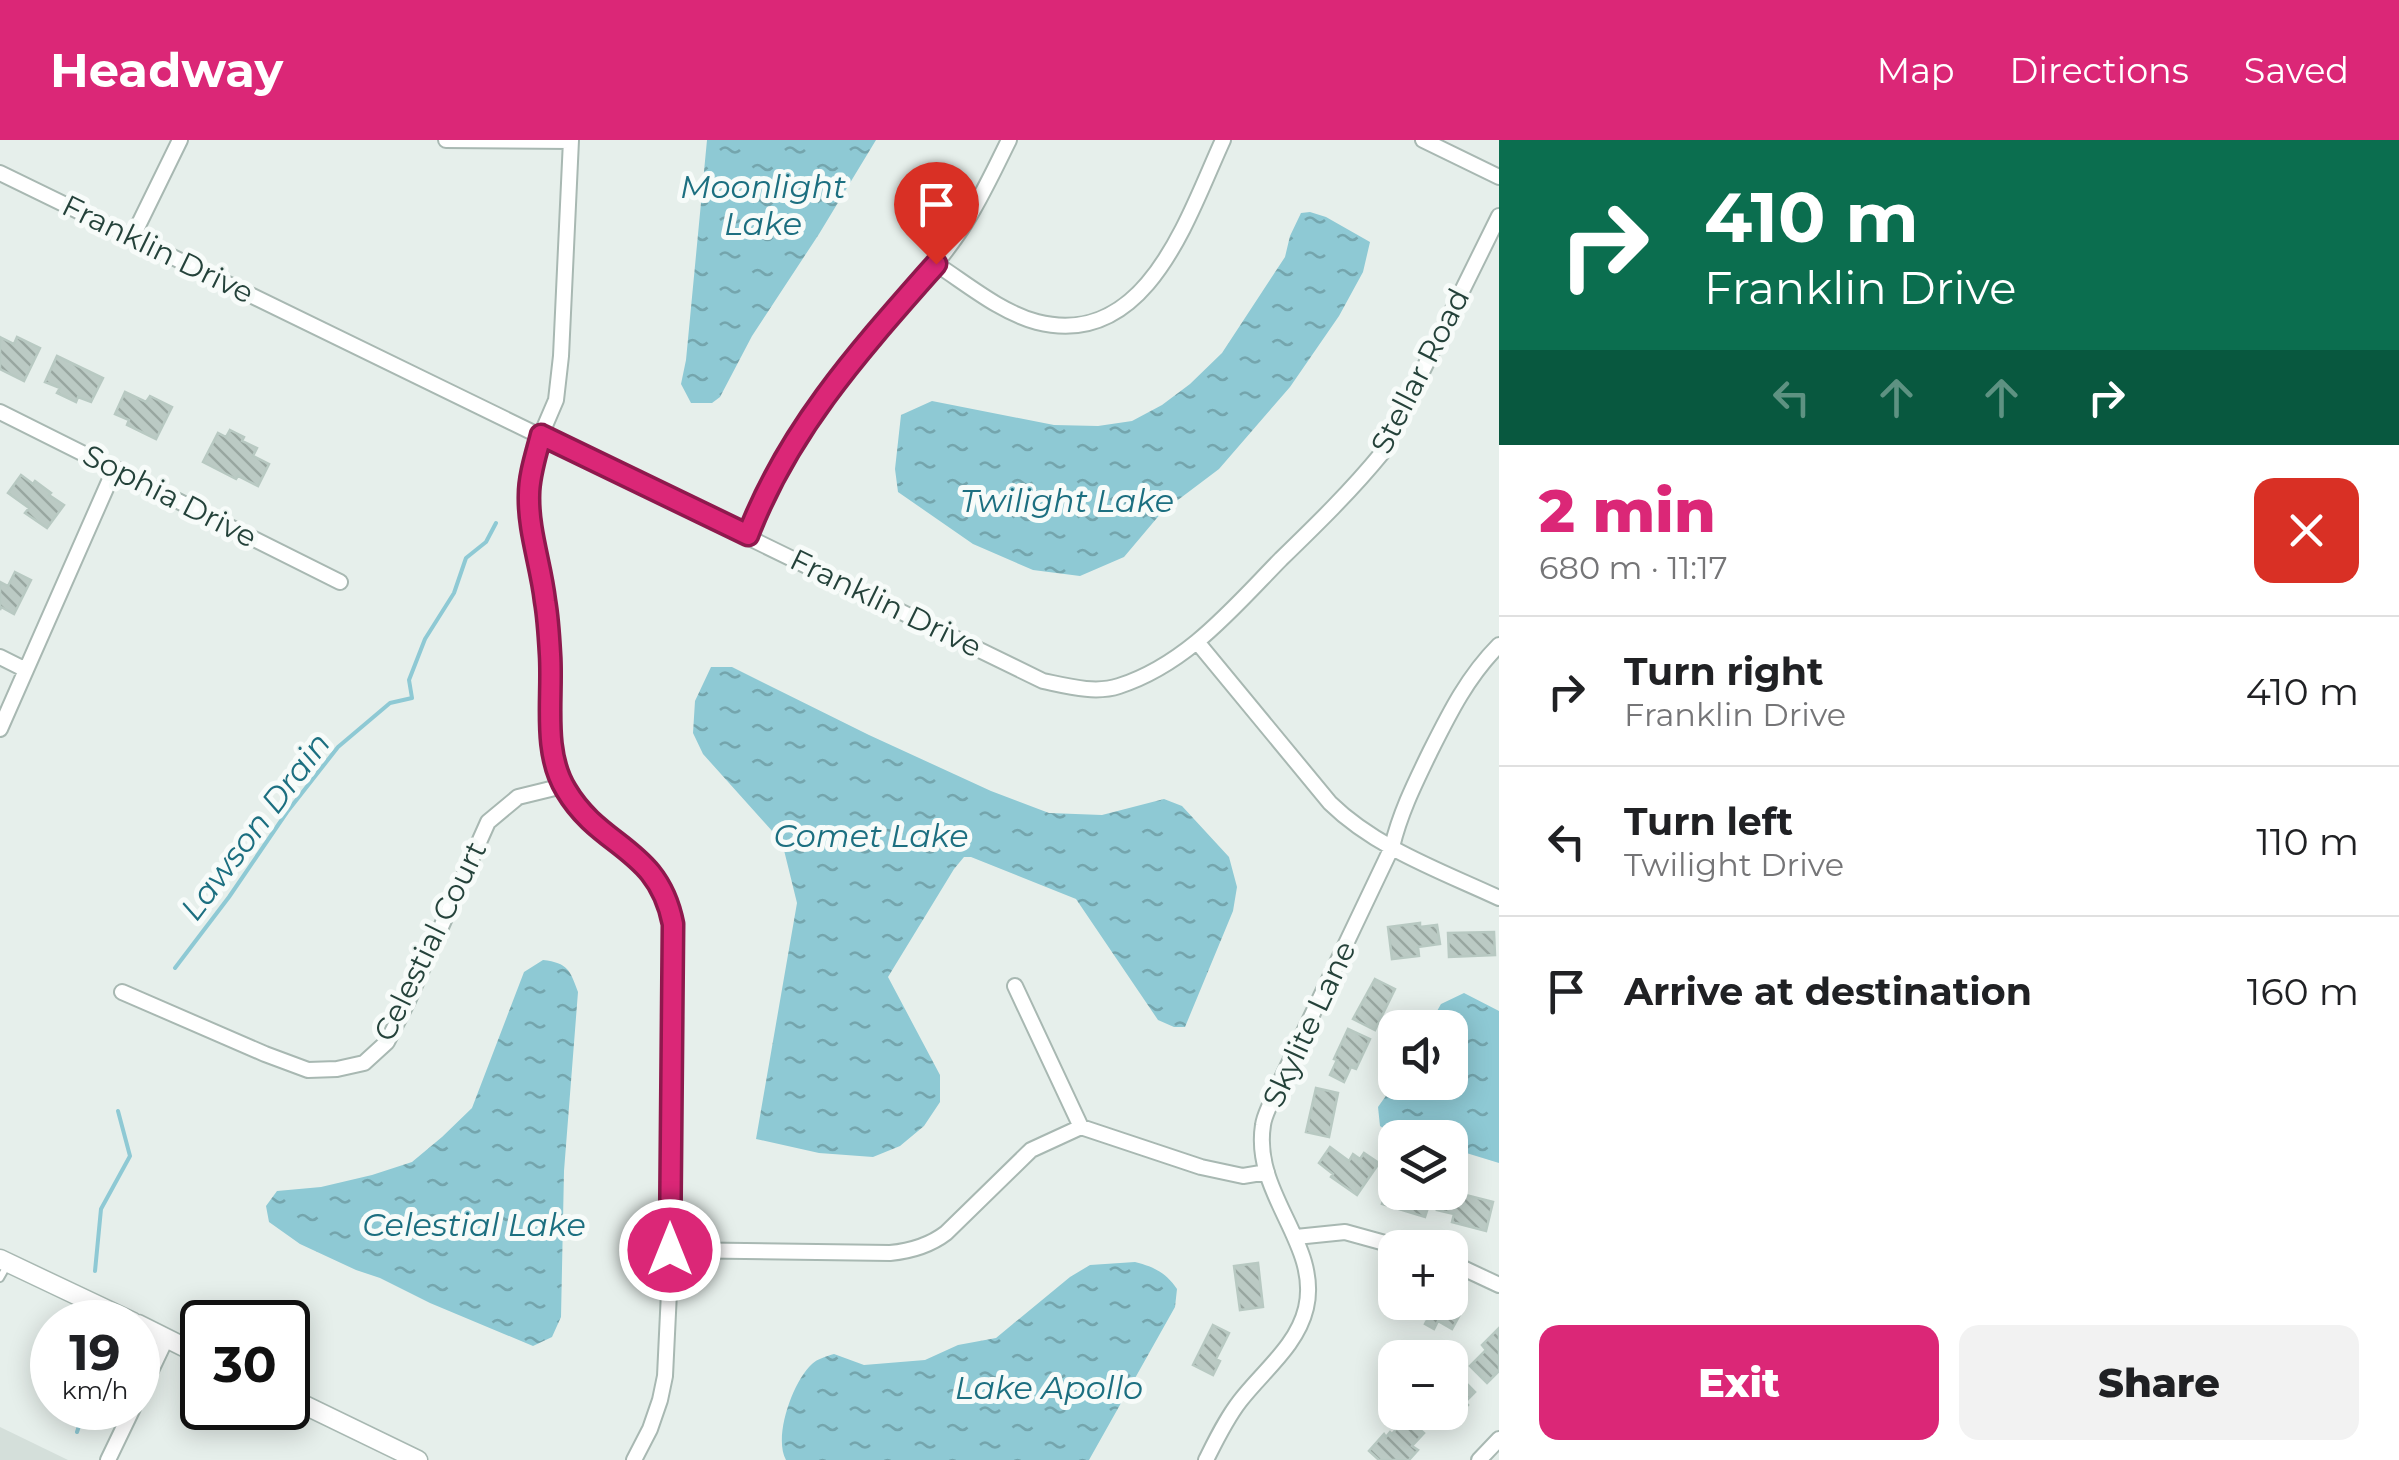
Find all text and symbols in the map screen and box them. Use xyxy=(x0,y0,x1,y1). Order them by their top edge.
text: Headway xyxy=(50,41,283,99)
text: Map xyxy=(1877,49,1955,92)
text: Directions xyxy=(2010,49,2189,92)
text: Saved xyxy=(2244,49,2349,92)
pin xyxy=(894,162,979,265)
water label: Moonlight Lake xyxy=(680,167,846,243)
text: 410 m xyxy=(1704,174,1919,260)
icon: arrive xyxy=(909,177,964,232)
icon: right xyxy=(1539,180,1669,310)
street label: Franklin Drive xyxy=(56,187,260,311)
text: Franklin Drive xyxy=(1704,260,2016,315)
street label: Stellar Road xyxy=(1363,282,1477,460)
icon: left xyxy=(1764,370,1819,425)
icon: ahead xyxy=(1869,370,1924,425)
icon: ahead xyxy=(1974,370,2029,425)
icon: right xyxy=(2079,370,2134,425)
street label: Sophia Drive xyxy=(77,436,263,556)
text: 2 min xyxy=(1539,474,1716,547)
button: close xyxy=(2254,478,2359,583)
water label: Twilight Lake xyxy=(960,481,1174,520)
street label: Franklin Drive xyxy=(784,541,988,665)
text: 680 m · 11:17 xyxy=(1539,548,1728,587)
text: Turn right xyxy=(1624,648,1823,695)
icon: right xyxy=(1539,664,1594,719)
text: 410 m xyxy=(2246,668,2359,715)
text: Franklin Drive xyxy=(1624,695,1846,734)
water label: Lawson Drain xyxy=(172,725,338,927)
text: Turn left xyxy=(1624,798,1793,845)
icon: left xyxy=(1539,814,1594,869)
water label: Comet Lake xyxy=(774,816,969,855)
text: 110 m xyxy=(2256,818,2359,865)
street label: Celestial Court xyxy=(366,835,494,1047)
text: Twilight Drive xyxy=(1624,845,1844,884)
street label: Skylite Lane xyxy=(1254,935,1364,1113)
icon: arrive xyxy=(1539,964,1594,1019)
text: Arrive at destination xyxy=(1624,968,2032,1015)
text: 160 m xyxy=(2247,968,2359,1015)
map controls xyxy=(1378,1010,1468,1430)
button: sound xyxy=(1378,1010,1468,1100)
button: layers xyxy=(1378,1120,1468,1210)
position arrow xyxy=(618,1198,722,1302)
water label: Celestial Lake xyxy=(362,1205,586,1244)
button: + xyxy=(1378,1230,1468,1320)
speed limit sign: 30 xyxy=(180,1300,310,1430)
text: 19 xyxy=(69,1322,121,1383)
button: Exit xyxy=(1539,1325,1939,1440)
button: Share xyxy=(1959,1325,2359,1440)
button: − xyxy=(1378,1340,1468,1430)
water label: Lake Apollo xyxy=(955,1368,1143,1407)
text: km/h xyxy=(62,1375,128,1405)

